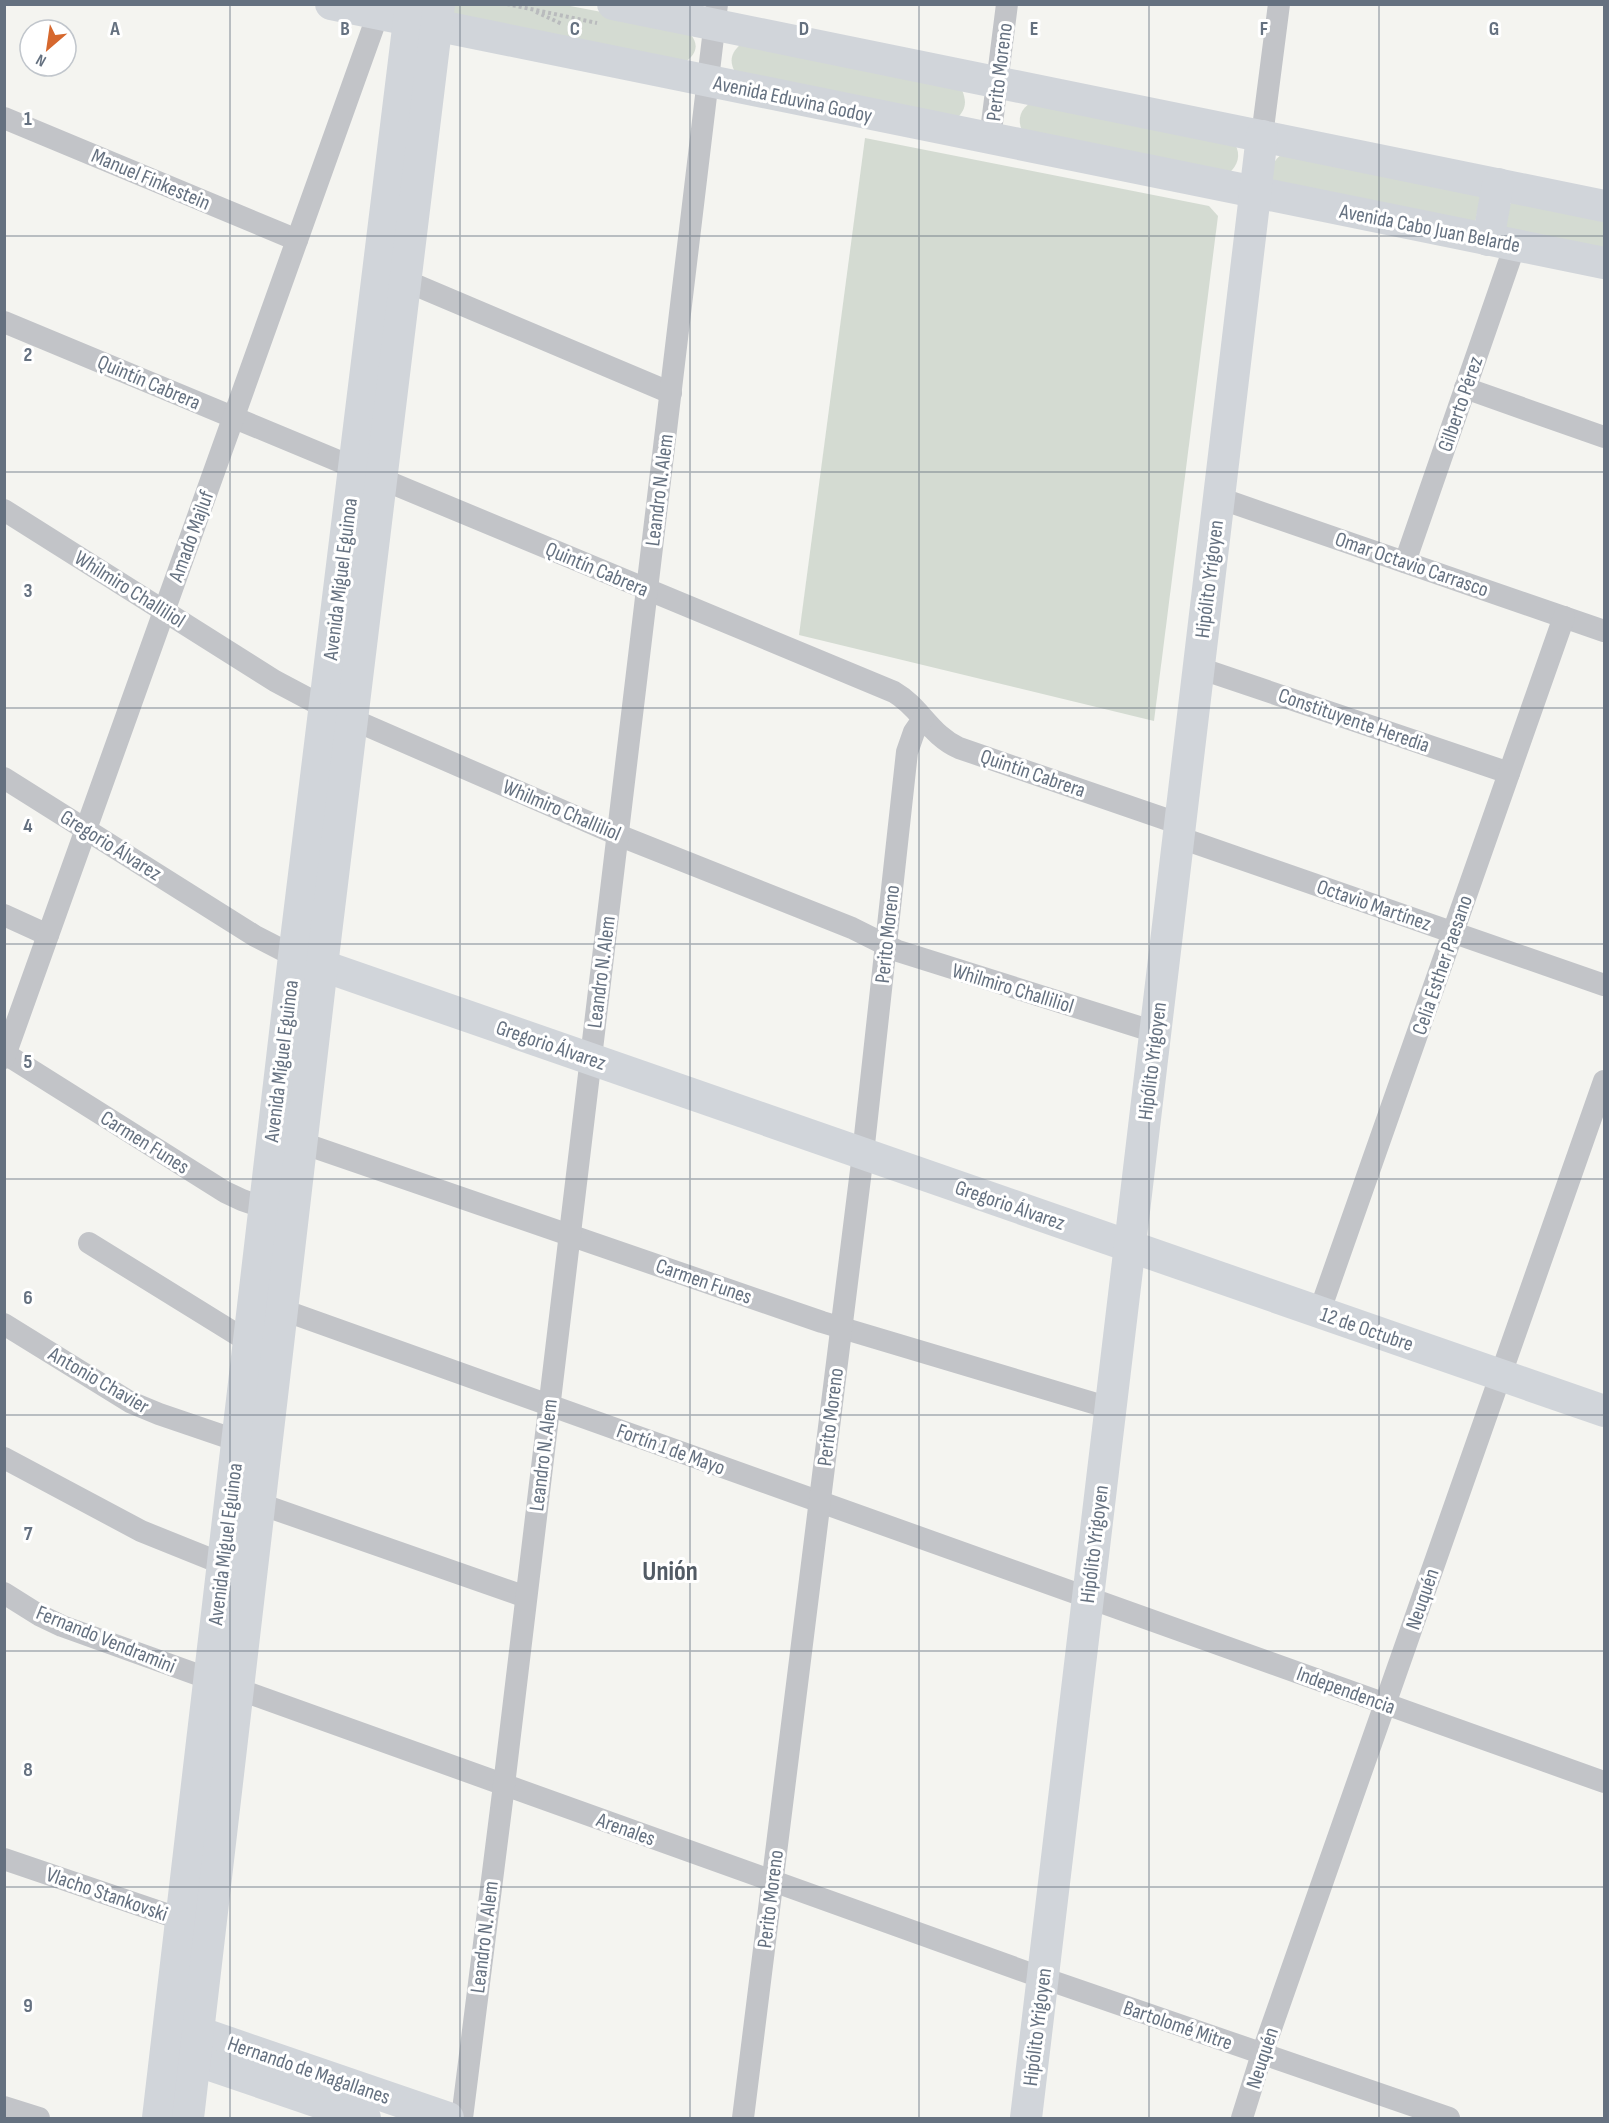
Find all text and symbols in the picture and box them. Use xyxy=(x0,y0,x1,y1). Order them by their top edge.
text: A xyxy=(109,17,120,41)
text: B xyxy=(340,17,350,41)
text: C xyxy=(570,17,580,41)
text: D xyxy=(799,17,809,41)
text: E xyxy=(1030,17,1038,41)
text: F xyxy=(1260,17,1268,41)
text: G xyxy=(1489,17,1499,41)
north arrow xyxy=(18,18,78,78)
street label: Perito Moreno xyxy=(981,22,1018,122)
text: N xyxy=(33,49,50,70)
street label: Avenida Eduvina Godoy xyxy=(710,70,874,128)
text: 1 xyxy=(24,107,32,131)
street label: Manuel Finkestein xyxy=(88,143,214,216)
street label: Avenida Cabo Juan Belarde xyxy=(1337,199,1522,258)
text: 2 xyxy=(24,343,32,367)
street label: Quintín Cabrera xyxy=(94,350,204,415)
street label: Gilberto Pérez xyxy=(1433,353,1489,455)
street label: Leandro N. Alem xyxy=(640,433,679,548)
street label: Amado Majluf xyxy=(163,486,220,586)
street label: Avenida Miguel Eguinoa xyxy=(318,497,363,662)
street label: Hipólito Yrigoyen xyxy=(1190,519,1229,639)
street label: Omar Octavio Carrasco xyxy=(1332,527,1492,602)
street label: Quintín Cabrera xyxy=(542,537,652,602)
street label: Whilmiro Challiliol xyxy=(70,545,190,633)
text: 3 xyxy=(24,579,33,603)
street label: Constituyente Heredia xyxy=(1275,683,1433,758)
street label: Quintín Cabrera xyxy=(977,744,1089,803)
street label: Whilmiro Challiliol xyxy=(499,774,625,847)
street label: Gregorio Álvarez xyxy=(56,805,166,887)
text: 4 xyxy=(23,814,33,838)
street label: Octavio Martínez xyxy=(1313,874,1435,937)
street label: Perito Moreno xyxy=(870,884,905,984)
street label: Celia Esther Paesano xyxy=(1407,892,1478,1038)
street label: Leandro N. Alem xyxy=(582,915,621,1030)
street label: Whilmiro Challiliol xyxy=(949,958,1077,1019)
street label: Avenida Miguel Eguinoa xyxy=(259,979,304,1144)
street label: Hipólito Yrigoyen xyxy=(1133,1001,1172,1121)
street label: Gregorio Álvarez xyxy=(493,1015,609,1076)
text: 5 xyxy=(24,1050,33,1074)
street label: Carmen Funes xyxy=(96,1105,194,1179)
street label: Gregorio Álvarez xyxy=(952,1175,1068,1236)
street label: Carmen Funes xyxy=(653,1253,755,1310)
text: 6 xyxy=(23,1286,33,1310)
street label: 12 de Octubre xyxy=(1317,1302,1417,1357)
street label: Antonio Chavier xyxy=(43,1341,154,1419)
street label: Perito Moreno xyxy=(812,1367,849,1467)
street label: Leandro N. Alem xyxy=(524,1398,563,1513)
street label: Fortín 1 de Mayo xyxy=(613,1418,728,1481)
street label: Avenida Miguel Eguinoa xyxy=(203,1462,248,1627)
street label: Hipólito Yrigoyen xyxy=(1075,1484,1114,1604)
text: 7 xyxy=(24,1522,33,1546)
district label: Unión xyxy=(642,1556,698,1588)
street label: Neuquén xyxy=(1400,1565,1445,1633)
street label: Fernando Vendramini xyxy=(32,1600,179,1679)
street label: Independencia xyxy=(1293,1661,1399,1720)
text: 8 xyxy=(23,1758,33,1782)
street label: Arenales xyxy=(592,1807,659,1852)
street label: Perito Moreno xyxy=(752,1849,789,1949)
street label: Vlacho Stankovski xyxy=(43,1862,171,1927)
street label: Leandro N. Alem xyxy=(465,1880,504,1995)
street label: Hipólito Yrigoyen xyxy=(1018,1967,1057,2087)
text: 9 xyxy=(23,1994,33,2018)
street label: Bartolomé Mitre xyxy=(1120,1995,1236,2056)
street label: Neuquén xyxy=(1241,2024,1284,2092)
street label: Hernando de Magallanes xyxy=(224,2031,393,2110)

